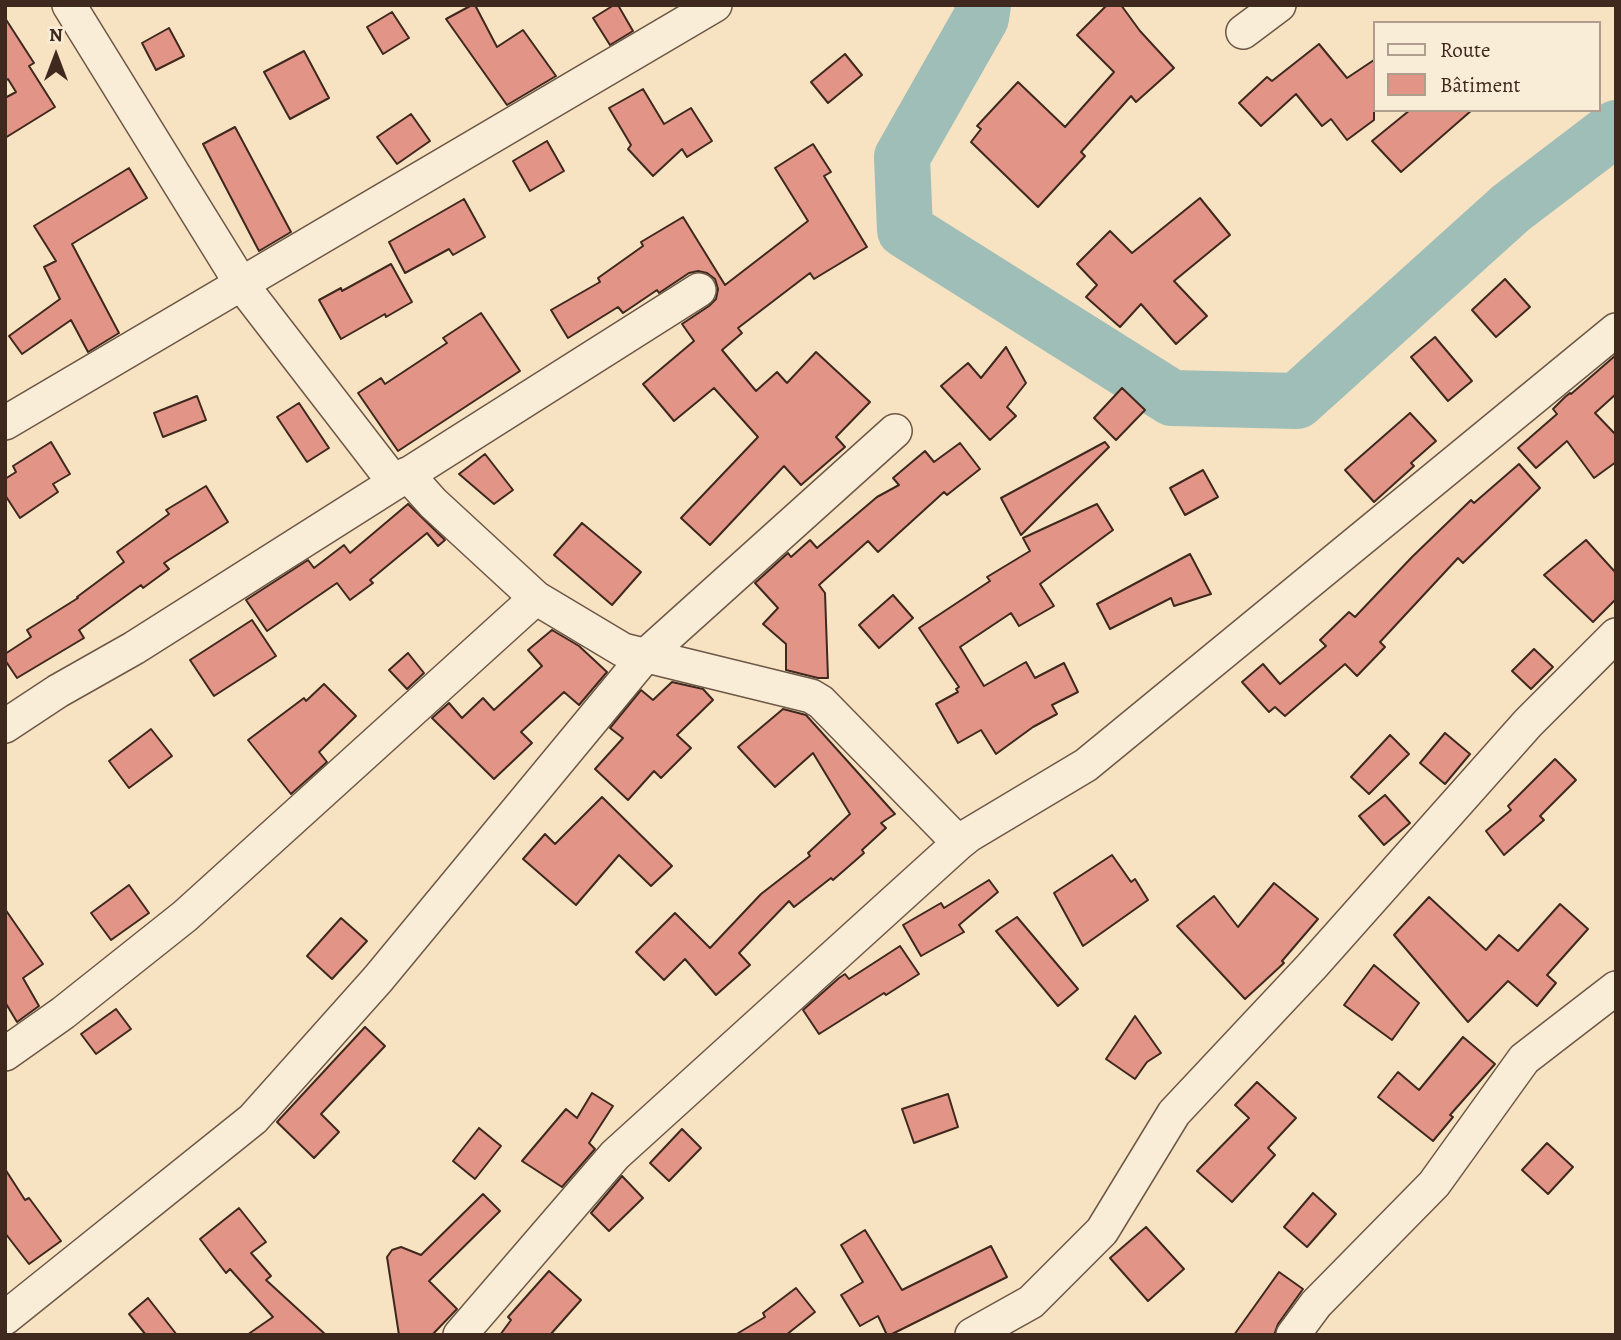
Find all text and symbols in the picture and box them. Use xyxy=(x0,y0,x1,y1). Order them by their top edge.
north arrow xyxy=(21,21,91,91)
legend xyxy=(1372,21,1600,112)
text: N xyxy=(49,22,63,48)
text: Route xyxy=(1440,36,1490,64)
text: Bâtiment xyxy=(1440,71,1521,99)

